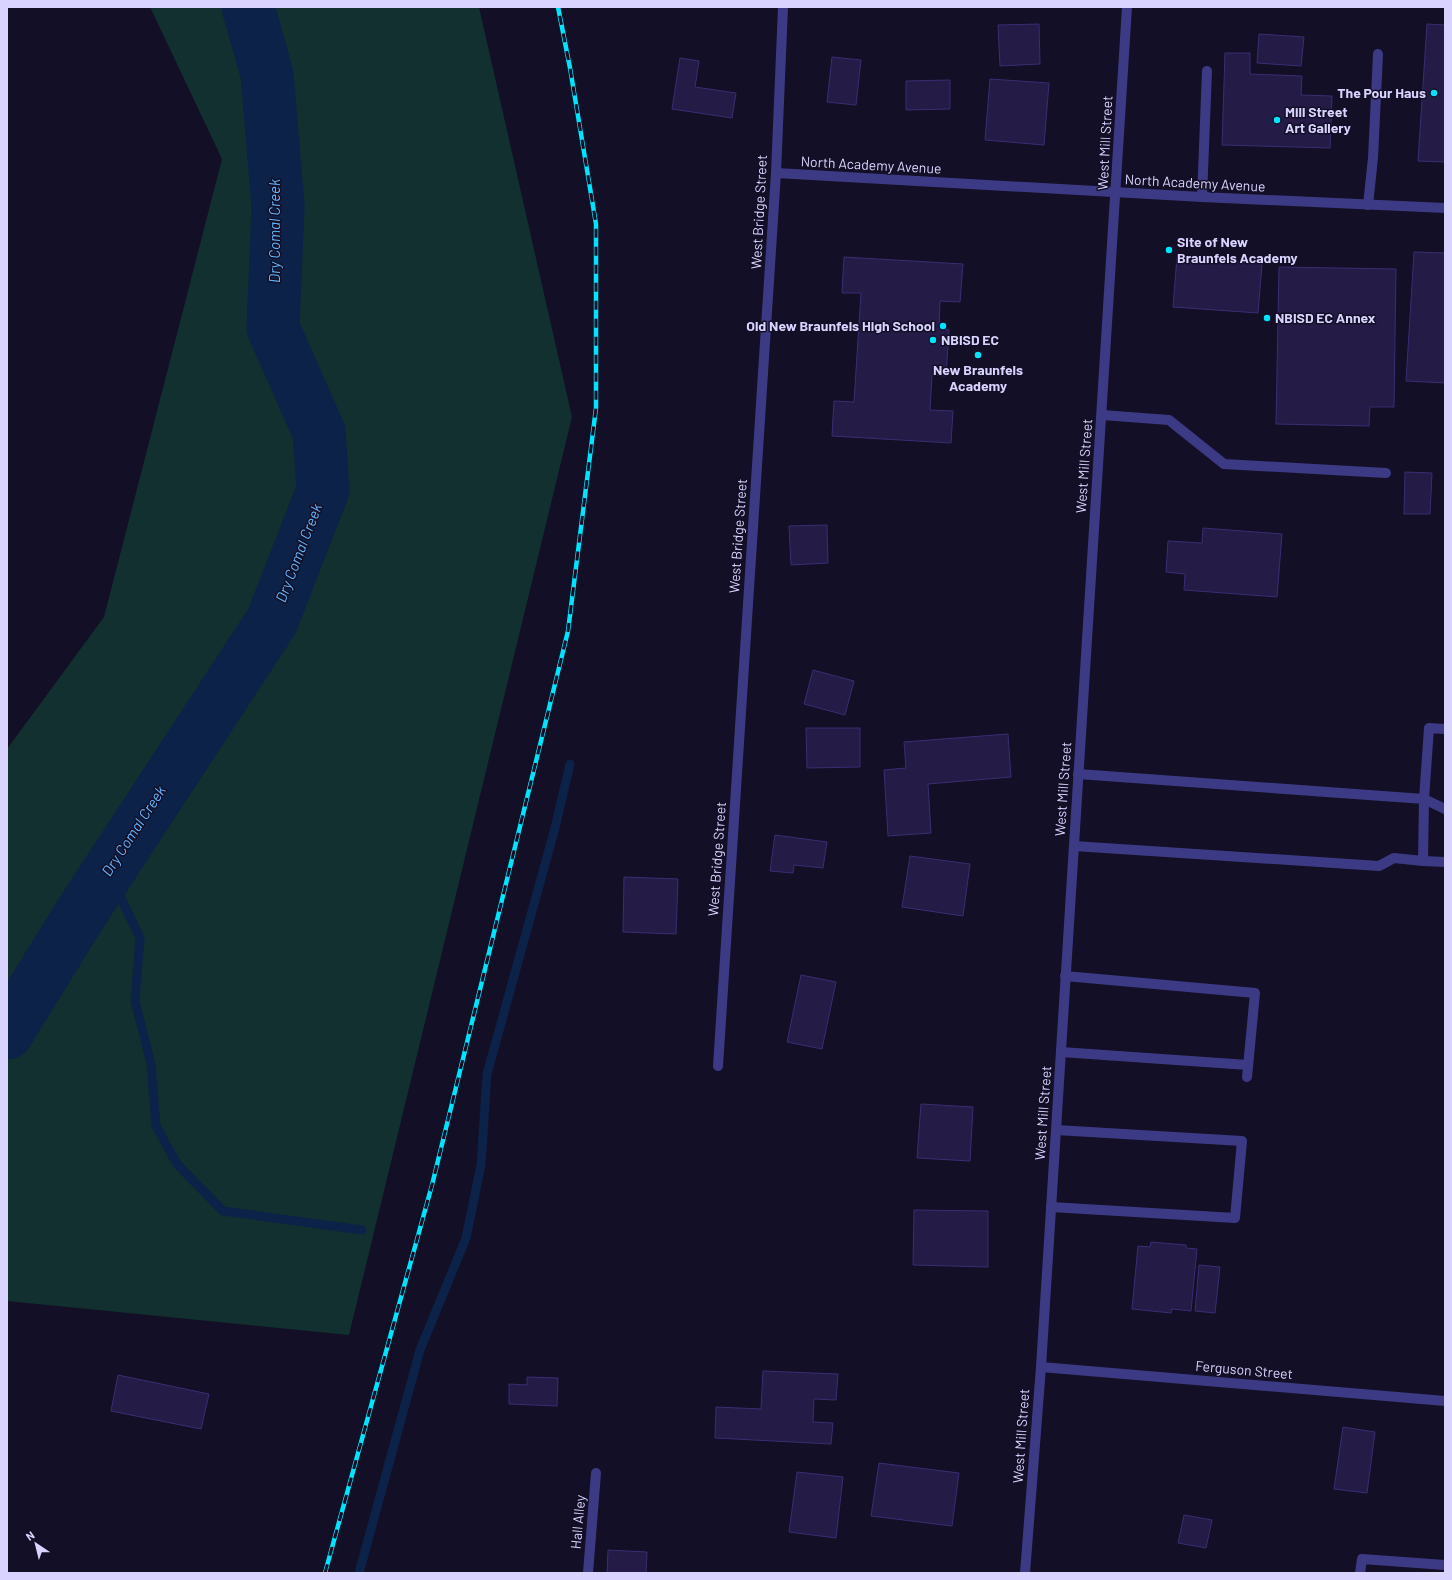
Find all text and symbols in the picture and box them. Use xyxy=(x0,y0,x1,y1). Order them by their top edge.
place label: The Pour Haus xyxy=(1337,84,1426,101)
marker: The Pour Haus xyxy=(1429,88,1439,98)
street label: West Mill Street xyxy=(1094,95,1115,191)
place label: Mill Street Art Gallery xyxy=(1285,103,1351,136)
marker: Mill Street Art Gallery xyxy=(1272,115,1282,125)
street label: North Academy Avenue xyxy=(800,152,942,177)
street label: West Bridge Street xyxy=(747,154,770,270)
street label: North Academy Avenue xyxy=(1124,170,1266,195)
water label: Dry Comal Creek xyxy=(265,178,283,283)
place label: Site of New Braunfels Academy xyxy=(1177,233,1298,266)
marker: Site of New Braunfels Academy xyxy=(1164,245,1174,255)
place label: NBISD EC Annex xyxy=(1275,309,1376,326)
marker: NBISD EC Annex xyxy=(1262,313,1272,323)
place label: Old New Braunfels High School xyxy=(746,317,935,334)
marker: Old New Braunfels High School xyxy=(938,321,948,331)
place label: NBISD EC xyxy=(941,331,999,348)
marker: NBISD EC xyxy=(928,335,938,345)
marker: New Braunfels Academy xyxy=(973,350,983,360)
place label: New Braunfels Academy xyxy=(933,361,1023,394)
street label: West Mill Street xyxy=(1072,418,1095,514)
street label: West Bridge Street xyxy=(725,478,750,594)
water label: Dry Comal Creek xyxy=(271,500,325,604)
street label: West Mill Street xyxy=(1051,741,1074,837)
water label: Dry Comal Creek xyxy=(97,781,169,879)
street label: West Bridge Street xyxy=(704,801,729,917)
street label: West Mill Street xyxy=(1031,1065,1054,1161)
street label: Ferguson Street xyxy=(1195,1357,1293,1382)
street label: West Mill Street xyxy=(1009,1388,1032,1484)
street label: Hall Alley xyxy=(567,1494,588,1550)
north arrow xyxy=(16,1524,56,1564)
text: N xyxy=(23,1528,37,1543)

